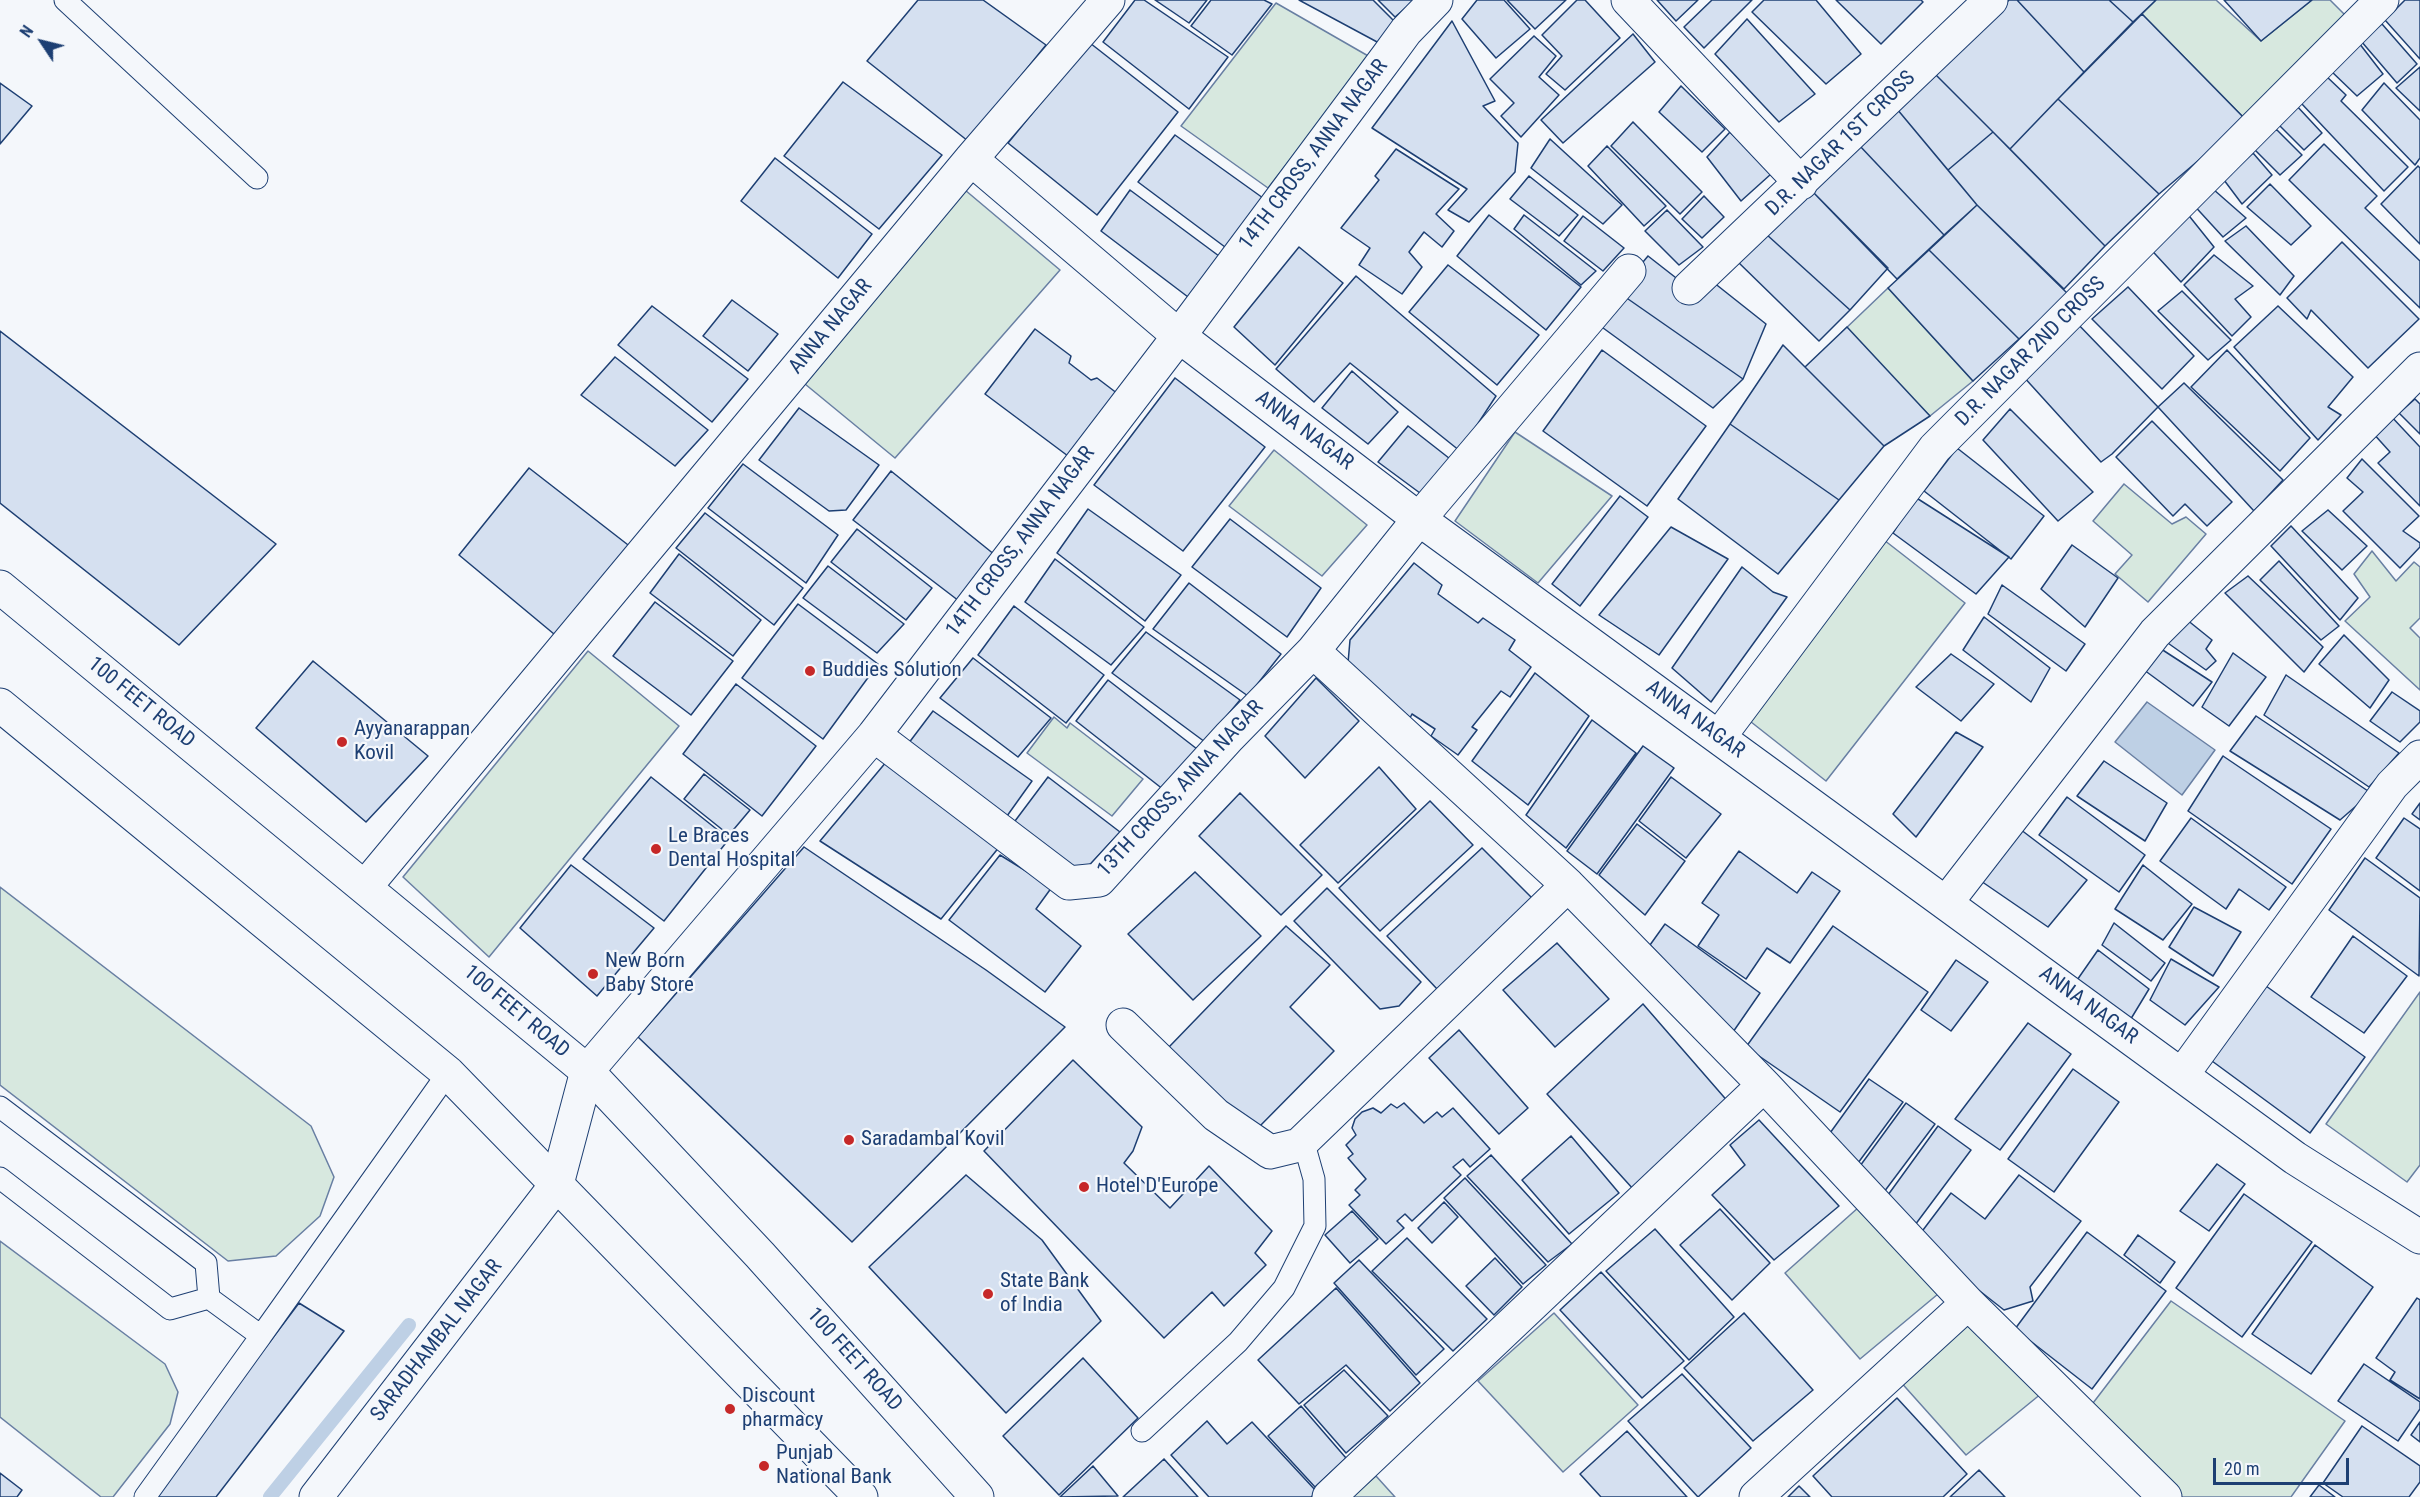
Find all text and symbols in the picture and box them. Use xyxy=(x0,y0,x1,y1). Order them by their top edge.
north arrow xyxy=(12,12,72,72)
text: N xyxy=(16,22,37,41)
street label: 14TH CROSS, ANNA NAGAR xyxy=(1234,55,1394,255)
street label: D.R. NAGAR 1ST CROSS xyxy=(1761,66,1921,222)
street label: D.R. NAGAR 2ND CROSS xyxy=(1951,272,2111,432)
street label: ANNA NAGAR xyxy=(784,274,878,380)
street label: ANNA NAGAR xyxy=(1250,386,1358,476)
street label: 14TH CROSS, ANNA NAGAR xyxy=(941,442,1101,642)
street label: 100 FEET ROAD xyxy=(82,652,200,754)
place label: Buddies Solution xyxy=(822,658,962,684)
marker: Buddies Solution xyxy=(803,664,817,678)
street label: ANNA NAGAR xyxy=(1641,676,1749,764)
street label: 13TH CROSS, ANNA NAGAR xyxy=(1093,696,1269,882)
place label: Ayyanarappan Kovil xyxy=(354,717,470,767)
marker: Ayyanarappan Kovil xyxy=(335,735,349,749)
place label: Le Braces Dental Hospital xyxy=(668,824,795,874)
marker: Le Braces Dental Hospital xyxy=(649,842,663,856)
place label: New Born Baby Store xyxy=(605,949,694,999)
street label: 100 FEET ROAD xyxy=(458,960,574,1064)
street label: ANNA NAGAR xyxy=(2034,962,2142,1050)
marker: New Born Baby Store xyxy=(586,967,600,981)
place label: Saradambal Kovil xyxy=(861,1127,1005,1153)
marker: Saradambal Kovil xyxy=(842,1133,856,1147)
place label: Hotel D'Europe xyxy=(1096,1174,1218,1200)
marker: Hotel D'Europe xyxy=(1077,1180,1091,1194)
street label: SARADHAMBAL NAGAR xyxy=(366,1255,508,1427)
place label: State Bank of India xyxy=(1000,1269,1089,1319)
marker: State Bank of India xyxy=(981,1287,995,1301)
street label: 100 FEET ROAD xyxy=(801,1303,907,1417)
place label: Discount pharmacy xyxy=(742,1384,823,1434)
marker: Discount pharmacy xyxy=(723,1402,737,1416)
place label: Punjab National Bank xyxy=(776,1441,892,1491)
scale bar xyxy=(2216,1446,2352,1484)
text: 20 m xyxy=(2224,1458,2259,1479)
marker: Punjab National Bank xyxy=(757,1459,771,1473)

